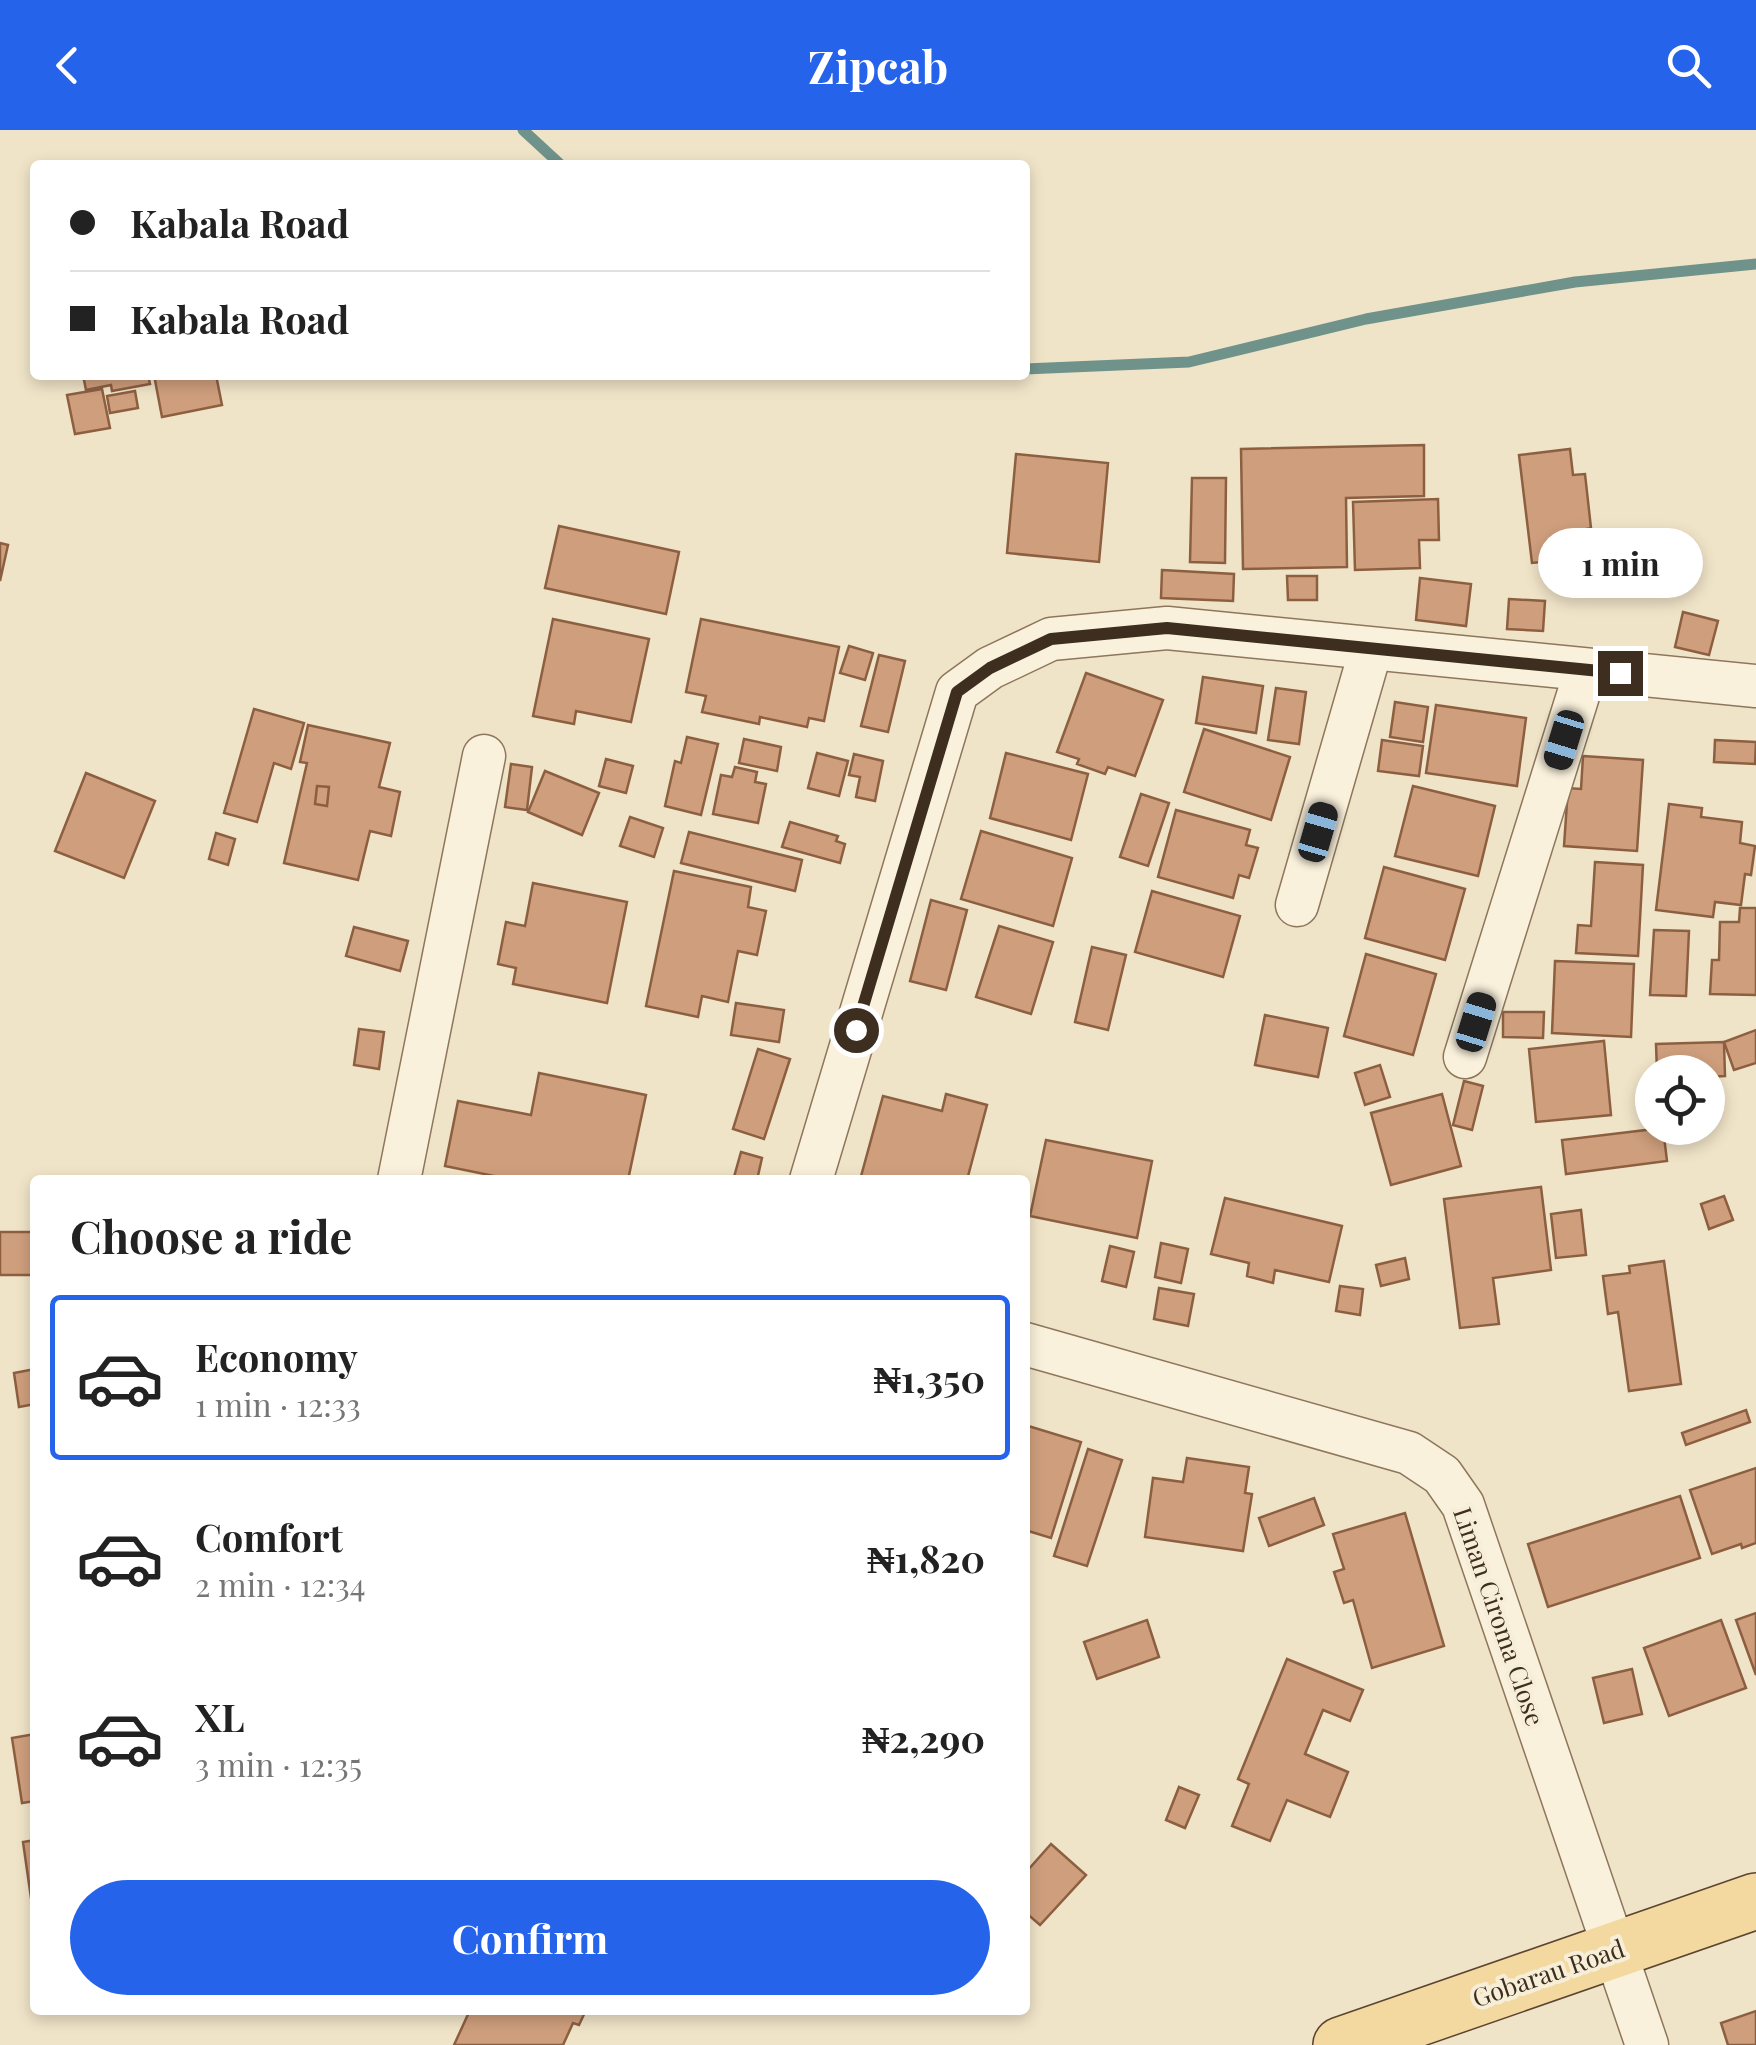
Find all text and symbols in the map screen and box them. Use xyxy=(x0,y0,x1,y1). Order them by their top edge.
text: Zipcab xyxy=(808,35,948,95)
icon: back xyxy=(40,38,95,93)
icon: search xyxy=(1661,38,1716,93)
text: Kabala Road xyxy=(130,197,349,248)
text: Kabala Road xyxy=(130,293,349,344)
callout: 1 min xyxy=(1538,528,1702,598)
text: 1 min xyxy=(1581,541,1660,584)
route end xyxy=(1598,651,1643,696)
car xyxy=(1541,707,1587,773)
car xyxy=(1295,799,1341,865)
car xyxy=(1453,989,1499,1055)
route start xyxy=(834,1008,879,1053)
map controls xyxy=(1635,1055,1725,1145)
button: locate xyxy=(1635,1055,1725,1145)
text: Choose a ride xyxy=(70,1205,352,1265)
text: Economy xyxy=(195,1331,358,1382)
icon: car xyxy=(75,1333,165,1423)
text: ₦1,350 xyxy=(873,1352,985,1403)
text: 1 min · 12:33 xyxy=(195,1382,361,1425)
street label: Liman Ciroma Close xyxy=(1447,1502,1553,1730)
text: Comfort xyxy=(195,1511,343,1562)
icon: car xyxy=(75,1513,165,1603)
text: ₦1,820 xyxy=(867,1532,985,1583)
text: 2 min · 12:34 xyxy=(195,1562,366,1605)
text: XL xyxy=(195,1691,244,1742)
icon: car xyxy=(75,1693,165,1783)
text: ₦2,290 xyxy=(862,1712,985,1763)
text: 3 min · 12:35 xyxy=(195,1742,362,1785)
button: Confirm xyxy=(70,1880,990,1995)
street label: Gobarau Road xyxy=(1467,1931,1629,2013)

